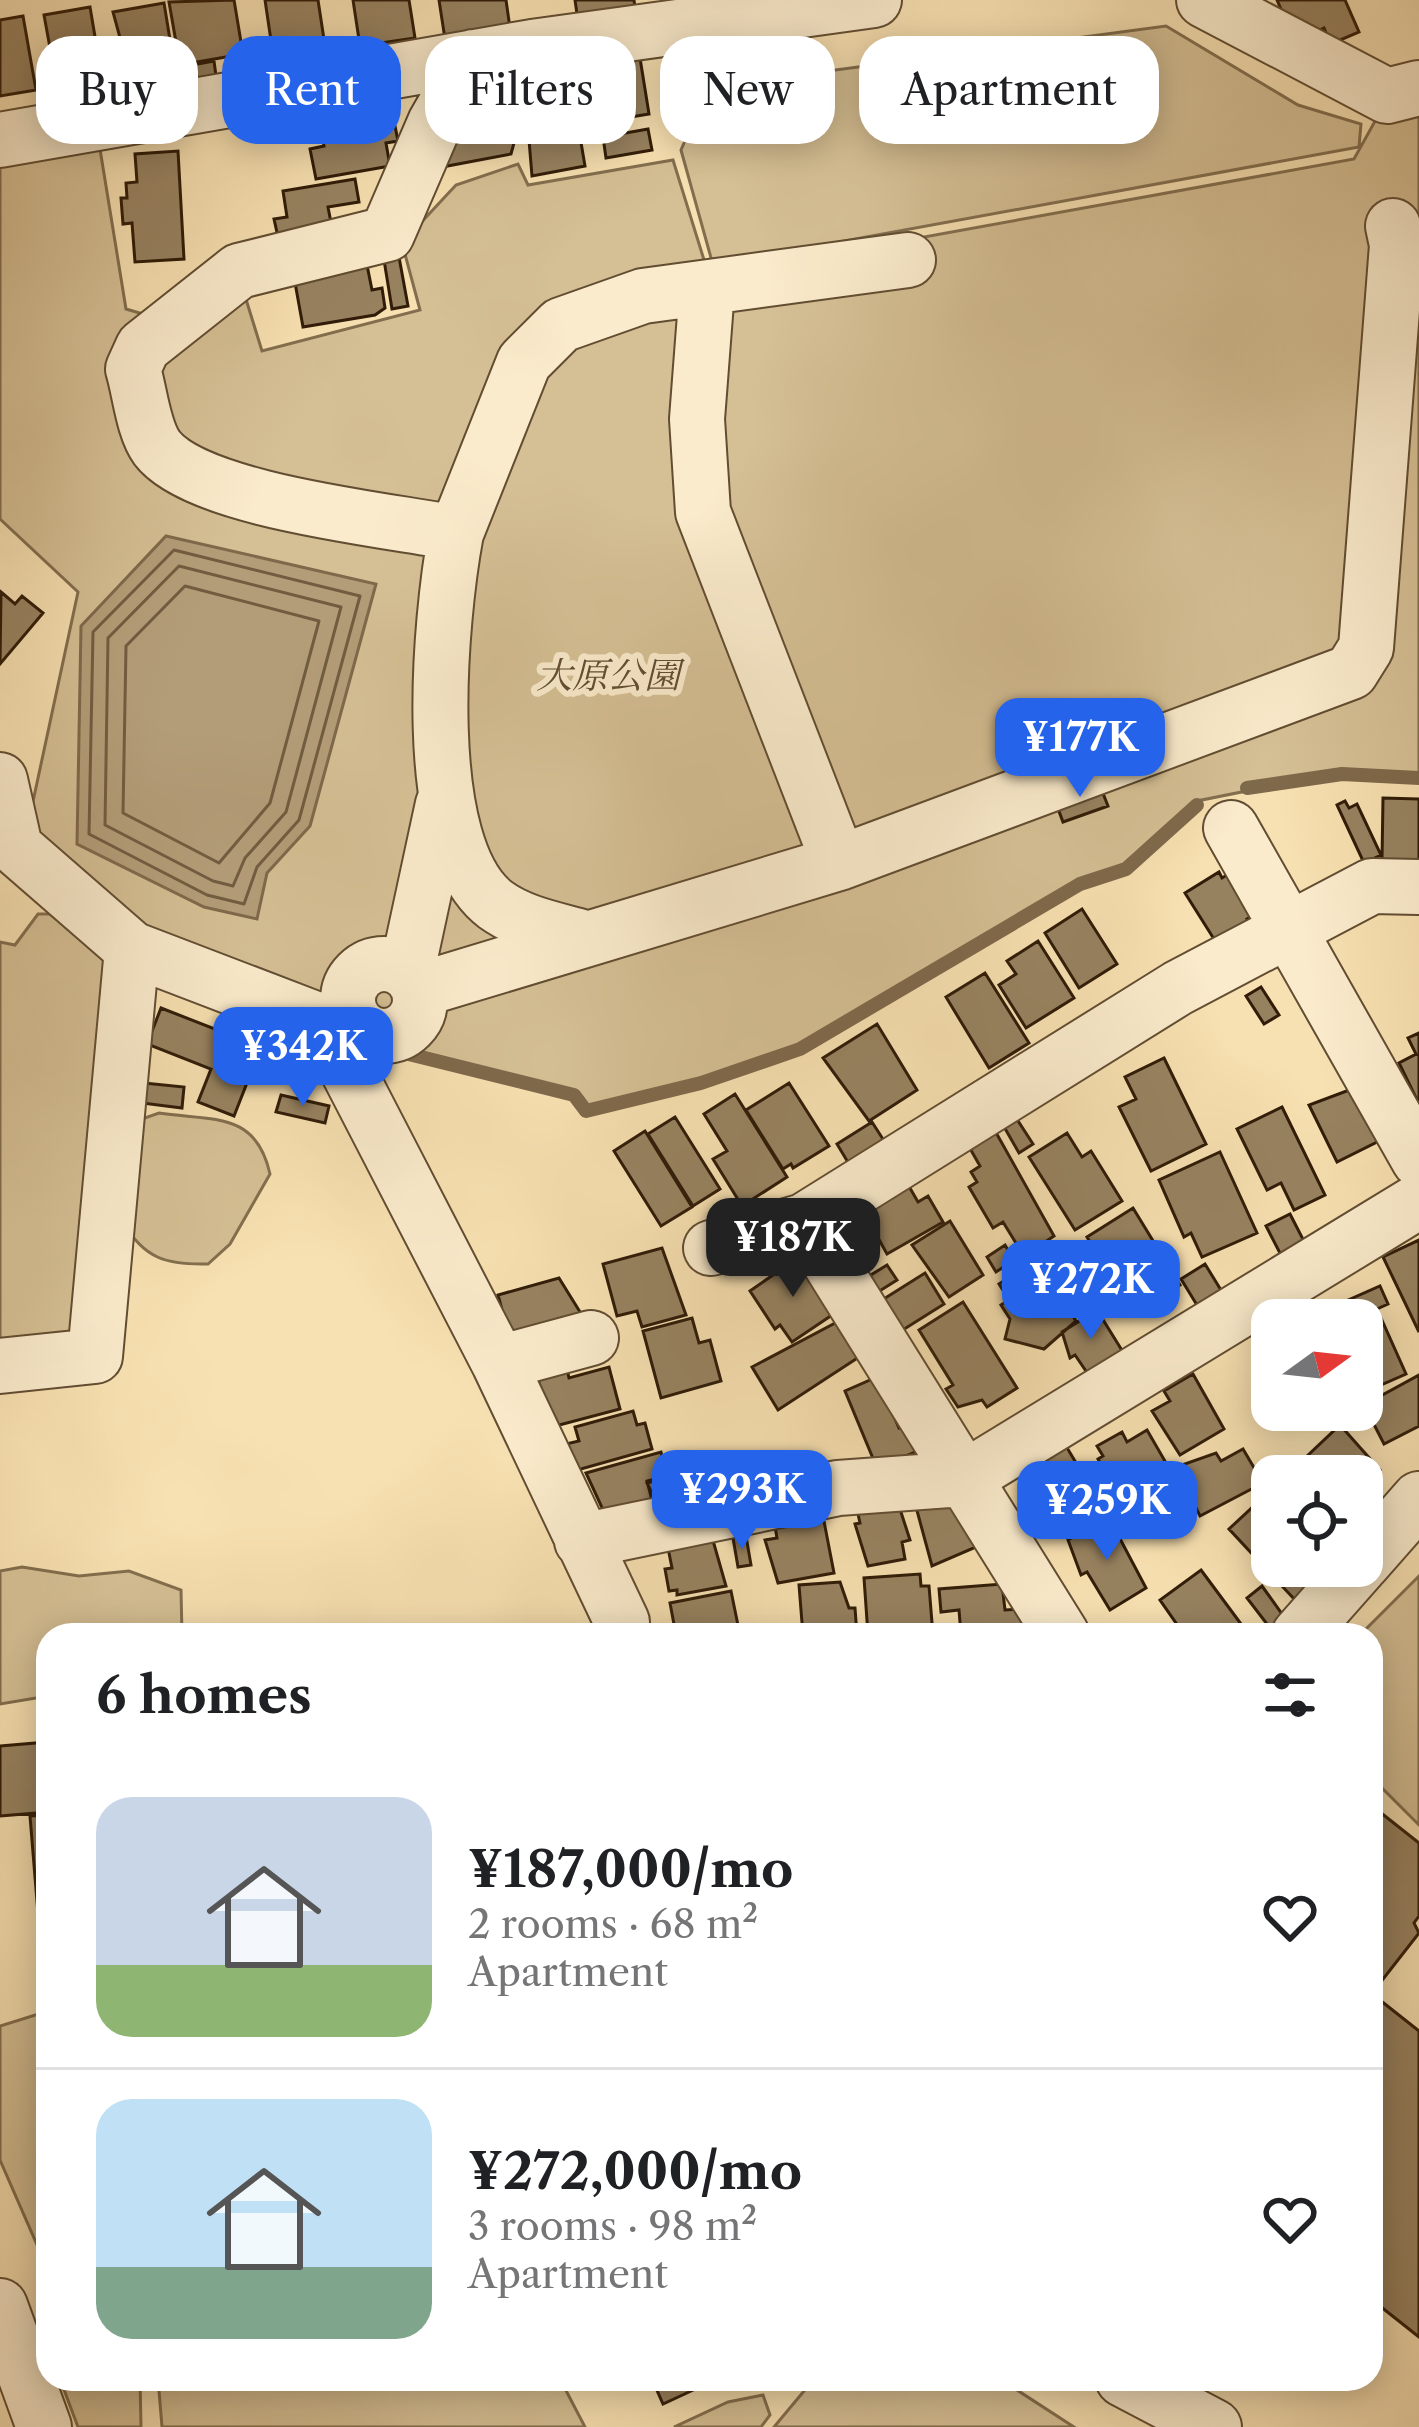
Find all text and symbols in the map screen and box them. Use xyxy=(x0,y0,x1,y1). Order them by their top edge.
chip: Buy xyxy=(36,36,198,144)
chip: Rent xyxy=(222,36,401,144)
chip: Filters xyxy=(425,36,636,144)
chip: New xyxy=(660,36,835,144)
chip: Apartment xyxy=(859,36,1159,144)
park label: 大原公園 xyxy=(536,653,685,697)
pin: ¥177K xyxy=(996,698,1164,800)
text: ¥177K xyxy=(1022,713,1138,761)
pin: ¥342K xyxy=(219,1007,387,1109)
text: ¥342K xyxy=(240,1022,366,1070)
pin: ¥187K xyxy=(709,1198,877,1300)
text: ¥187K xyxy=(733,1213,853,1261)
pin: ¥272K xyxy=(1007,1240,1175,1342)
text: ¥272K xyxy=(1029,1255,1153,1303)
north arrow xyxy=(1251,1299,1383,1431)
map controls xyxy=(1251,1299,1383,1587)
pin: ¥293K xyxy=(658,1450,826,1552)
button: locate xyxy=(1251,1455,1383,1587)
pin: ¥259K xyxy=(1023,1461,1191,1563)
text: ¥293K xyxy=(679,1465,805,1513)
text: ¥259K xyxy=(1044,1476,1170,1524)
icon: filters xyxy=(1257,1662,1323,1728)
text: 6 homes xyxy=(96,1664,312,1726)
text: ¥187,000/mo xyxy=(468,1838,793,1900)
icon: home xyxy=(192,1845,336,1989)
icon: heart xyxy=(1257,1884,1323,1950)
text: 2 rooms · 68 m² xyxy=(468,1900,758,1948)
text: Apartment xyxy=(468,1948,668,1996)
text: ¥272,000/mo xyxy=(468,2140,802,2202)
icon: home xyxy=(192,2147,336,2291)
icon: heart xyxy=(1257,2186,1323,2252)
text: 3 rooms · 98 m² xyxy=(468,2202,757,2250)
text: Apartment xyxy=(468,2250,668,2298)

